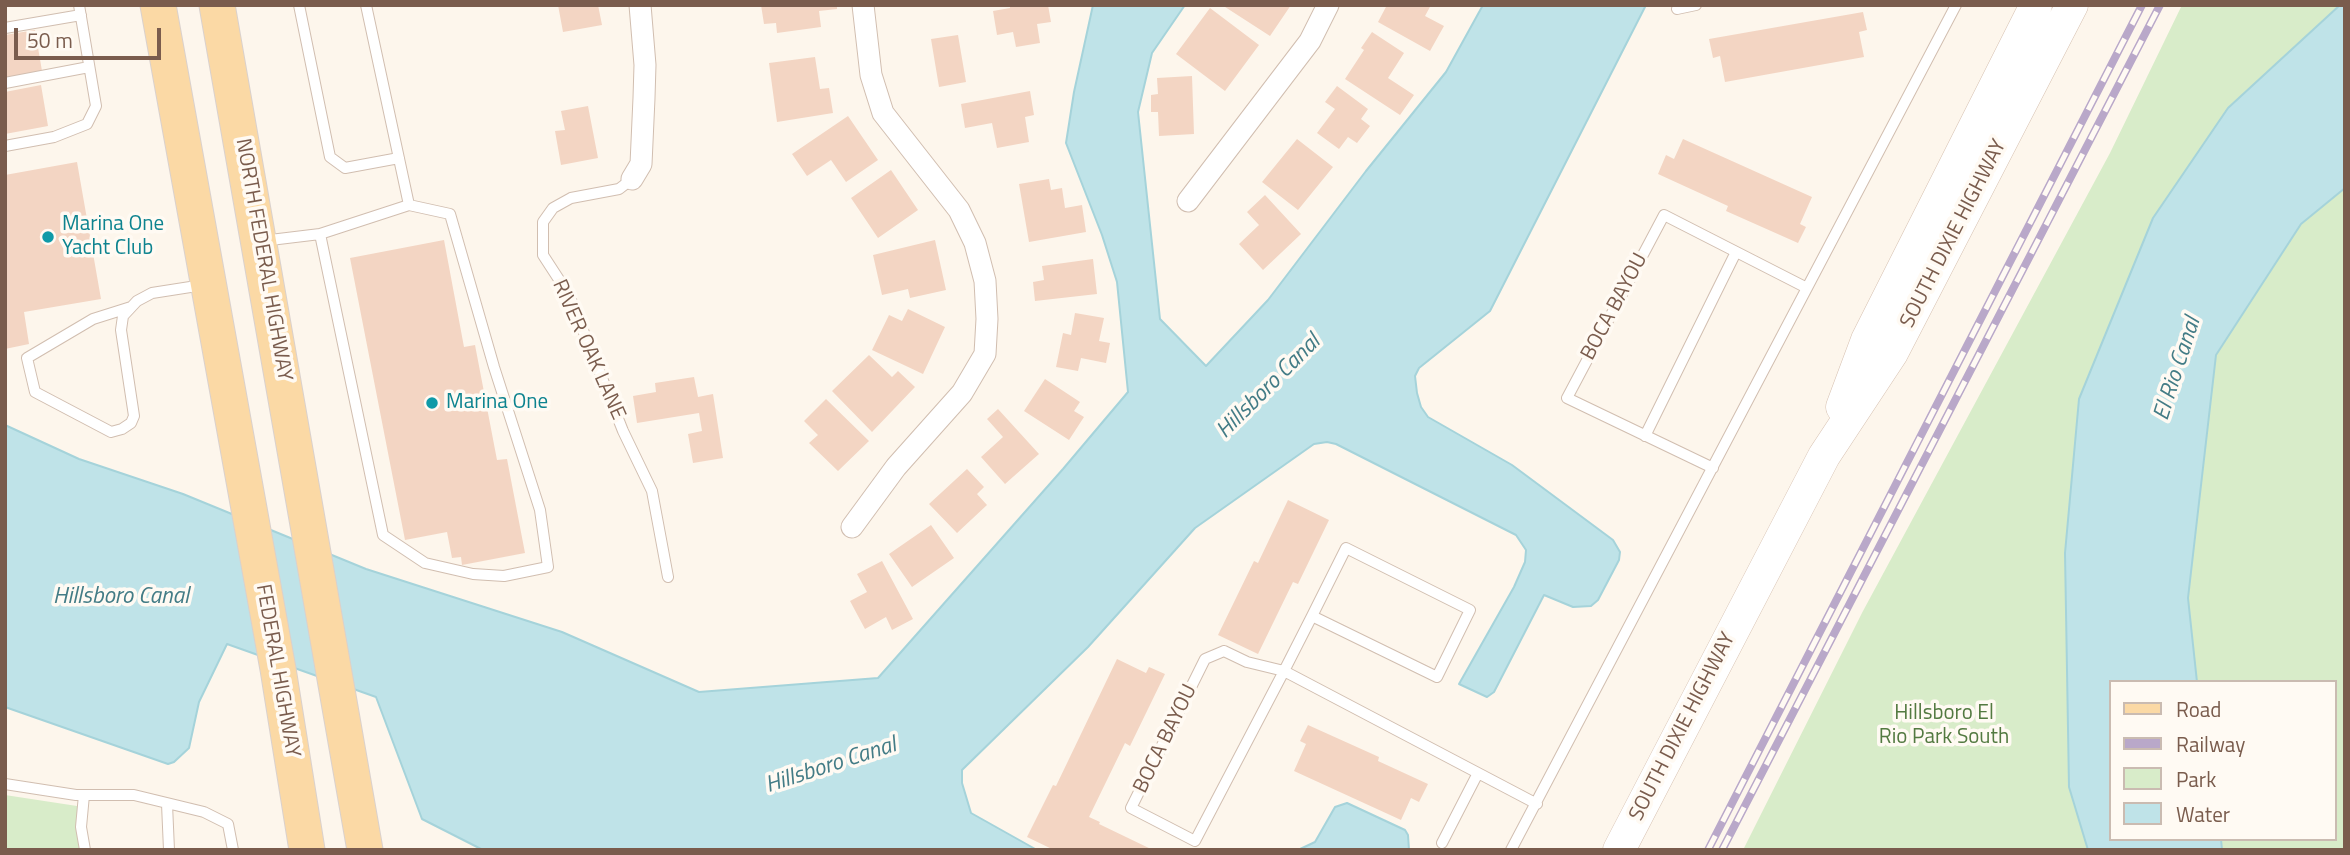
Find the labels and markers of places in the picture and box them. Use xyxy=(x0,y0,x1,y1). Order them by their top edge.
place label: Marina One Yacht Club xyxy=(62,212,164,262)
marker: Marina One Yacht Club xyxy=(40,229,56,245)
place label: Marina One xyxy=(446,390,548,416)
marker: Marina One xyxy=(424,395,440,411)

